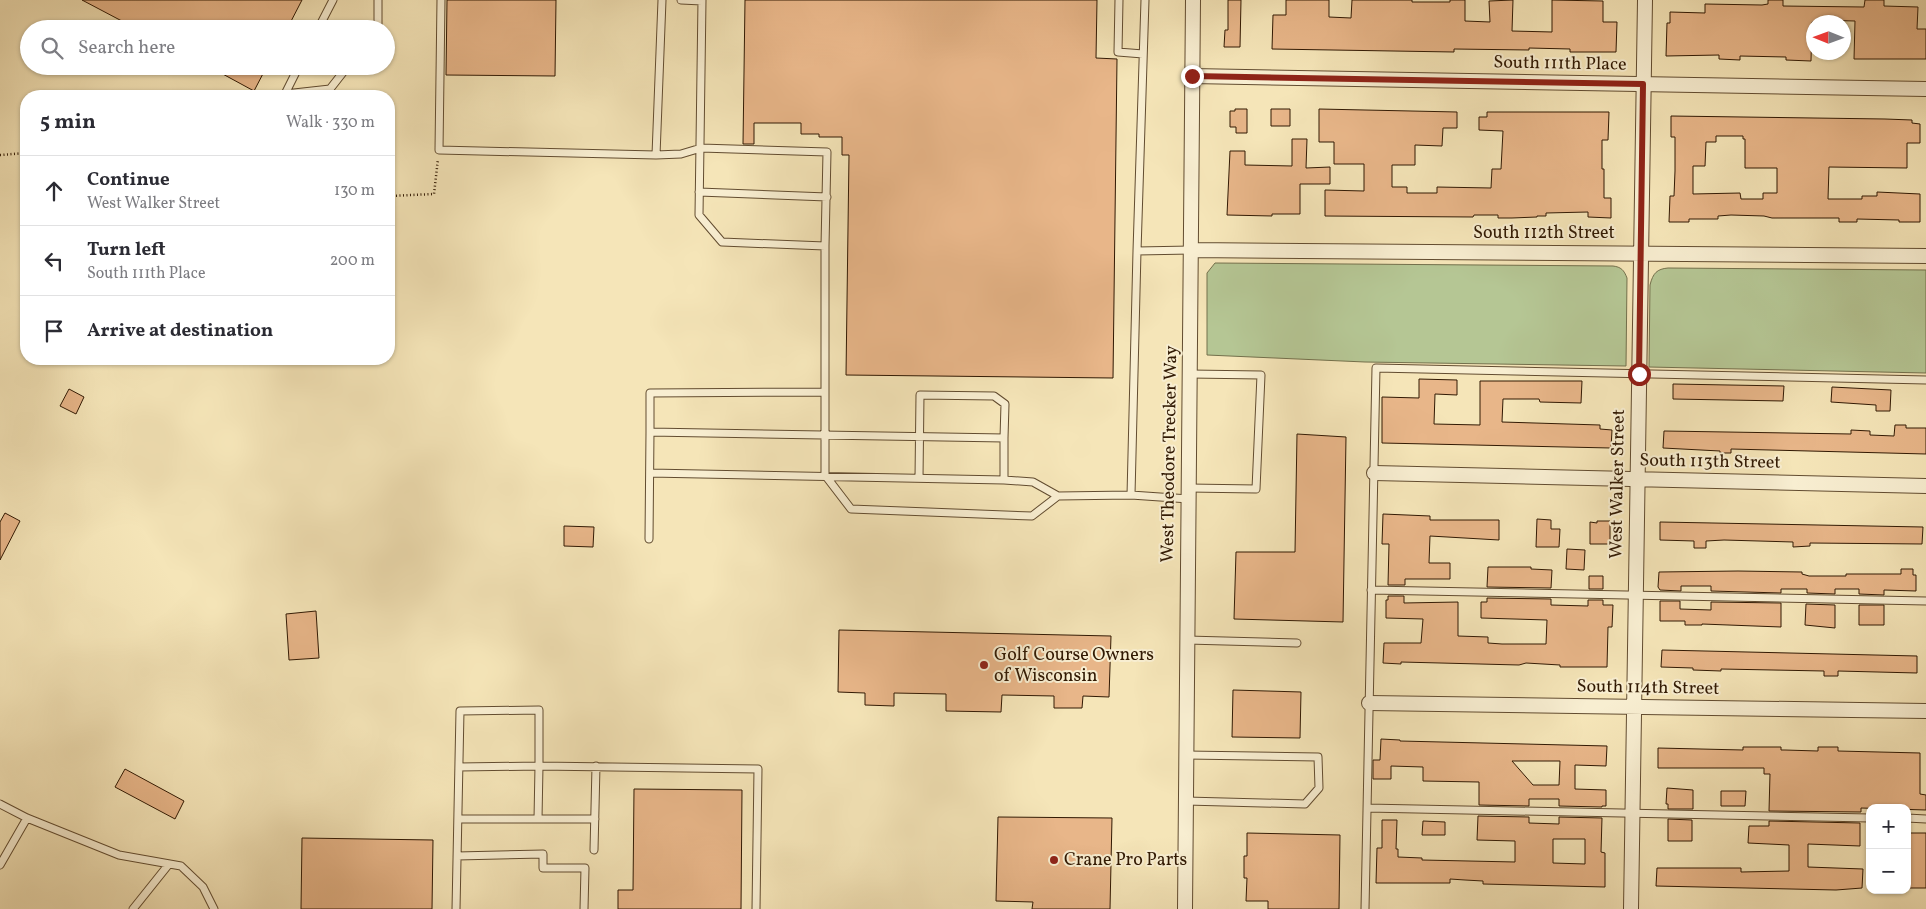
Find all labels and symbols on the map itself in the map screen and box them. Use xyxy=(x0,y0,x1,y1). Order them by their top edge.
north arrow xyxy=(1806,15,1851,60)
street label: South 111th Place xyxy=(1493,50,1627,78)
route end xyxy=(1181,65,1204,88)
street label: South 112th Street xyxy=(1473,221,1615,246)
street label: West Theodore Trecker Way xyxy=(1156,345,1184,563)
route start xyxy=(1628,363,1651,386)
street label: West Walker Street xyxy=(1604,409,1632,559)
street label: South 113th Street xyxy=(1639,448,1781,476)
place label: Golf Course Owners of Wisconsin xyxy=(994,643,1154,689)
marker: Golf Course Owners of Wisconsin xyxy=(978,659,990,671)
street label: South 114th Street xyxy=(1576,674,1720,702)
place label: Crane Pro Parts xyxy=(1064,848,1187,873)
marker: Crane Pro Parts xyxy=(1048,854,1060,866)

